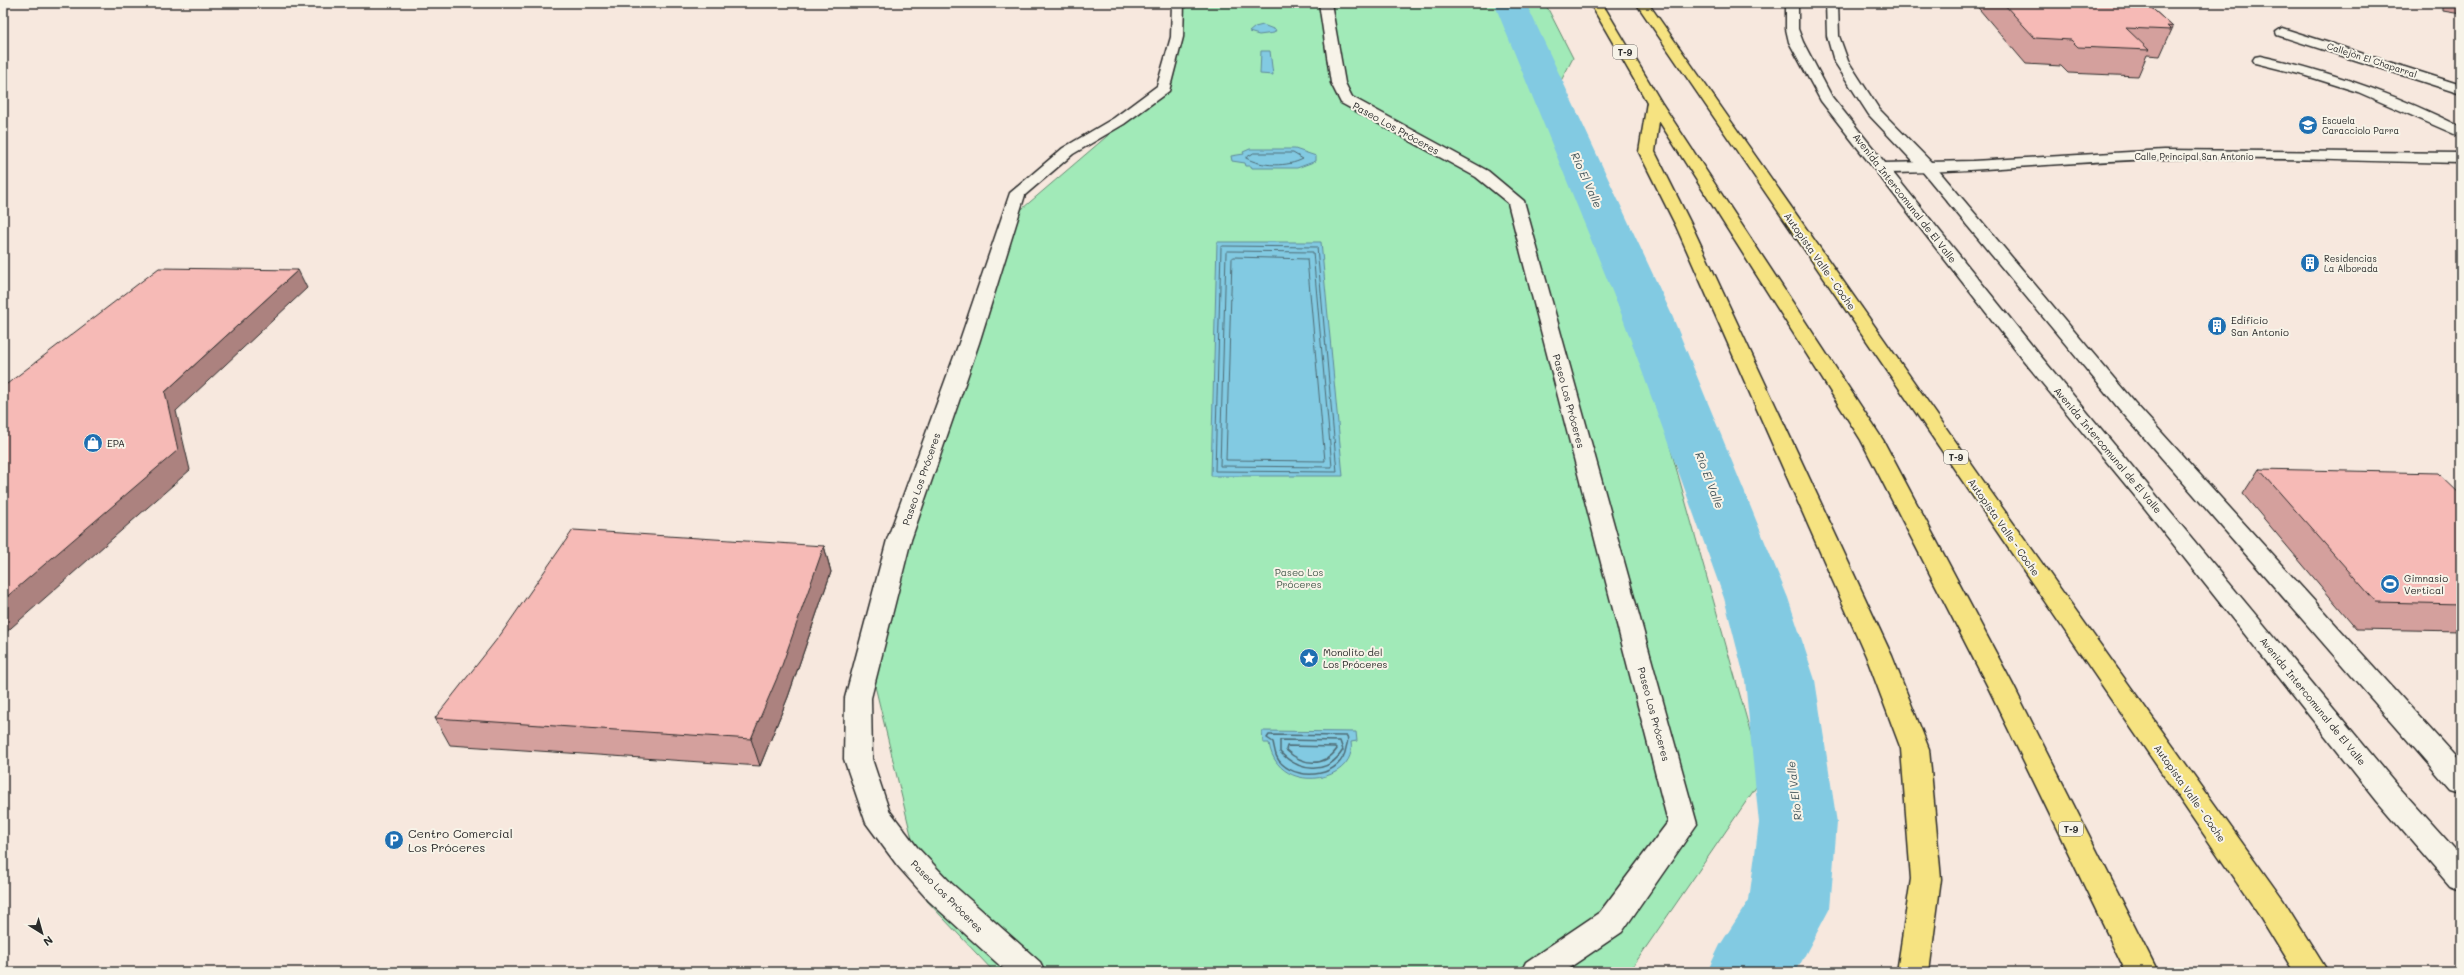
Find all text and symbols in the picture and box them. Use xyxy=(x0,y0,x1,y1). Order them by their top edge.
street label: Callejón El Chaparral xyxy=(2326,40,2418,80)
road number: T-9 xyxy=(1613,45,1637,59)
street label: Paseo Los Próceres xyxy=(1350,98,1442,158)
school or university icon: Escuela Caracciolo Parra xyxy=(2297,114,2319,136)
place label: Escuela Caracciolo Parra xyxy=(2322,115,2399,136)
street label: Avenida Intercomunal de El Valle xyxy=(1850,130,1960,266)
water label: Río El Valle xyxy=(1568,150,1606,210)
street label: Calle Principal San Antonio xyxy=(2134,151,2254,162)
street label: Autopista Valle - Coche xyxy=(1781,210,1859,312)
building icon: Residencias La Alborada xyxy=(2299,252,2321,274)
place label: Residencias La Alborada xyxy=(2324,253,2379,274)
place label: Edificio San Antonio xyxy=(2231,313,2289,339)
building icon: Edificio San Antonio xyxy=(2206,315,2228,337)
street label: Paseo Los Próceres xyxy=(1550,352,1588,450)
street label: Avenida Intercomunal de El Valle xyxy=(2051,384,2165,516)
street label: Paseo Los Próceres xyxy=(899,431,943,527)
shop icon: EPA xyxy=(82,432,104,454)
place label: EPA xyxy=(107,436,125,450)
water label: Río El Valle xyxy=(1692,449,1728,511)
road number: T-9 xyxy=(1944,450,1968,464)
street label: Autopista Valle - Coche xyxy=(1965,476,2043,578)
park label: Paseo Los Próceres xyxy=(1275,565,1323,591)
place label: Gimnasio Vertical xyxy=(2404,571,2448,597)
sports icon: Gimnasio Vertical xyxy=(2379,573,2401,595)
street label: Avenida Intercomunal de El Valle xyxy=(2257,634,2369,768)
place label: Monolito del Los Próceres xyxy=(1323,645,1388,671)
place icon: Monolito del Los Próceres xyxy=(1298,647,1320,669)
street label: Paseo Los Próceres xyxy=(1635,665,1673,763)
street label: Autopista Valle - Coche xyxy=(2151,742,2229,844)
water label: Río El Valle xyxy=(1783,760,1805,822)
road number: T-9 xyxy=(2059,822,2083,836)
place label: Centro Comercial Los Próceres xyxy=(408,825,513,855)
parking icon: Centro Comercial Los Próceres xyxy=(383,829,405,851)
street label: Paseo Los Próceres xyxy=(908,857,986,935)
north arrow xyxy=(22,913,62,953)
text: N xyxy=(40,933,56,950)

